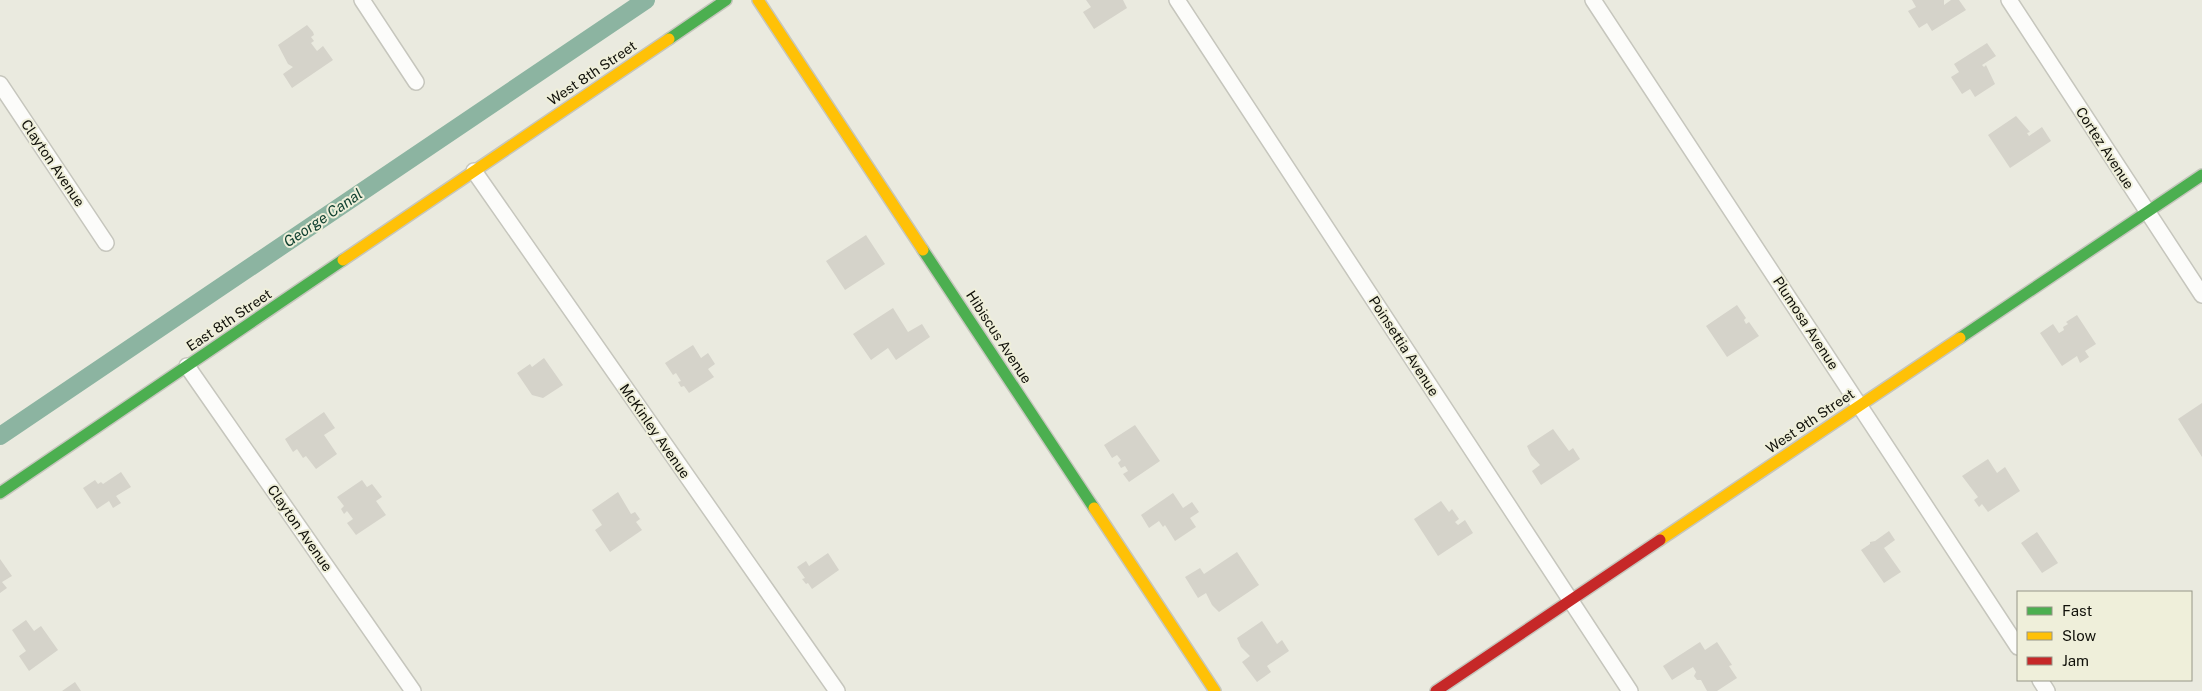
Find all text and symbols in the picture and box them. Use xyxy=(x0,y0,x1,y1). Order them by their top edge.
street label: West 8th Street xyxy=(545,37,639,109)
street label: Cortez Avenue xyxy=(2073,104,2137,192)
street label: Clayton Avenue xyxy=(18,116,88,210)
water label: George Canal xyxy=(280,185,365,250)
street label: Plumosa Avenue xyxy=(1770,274,1842,372)
street label: East 8th Street xyxy=(184,286,274,354)
street label: Hibiscus Avenue xyxy=(963,288,1035,386)
street label: Poinsettia Avenue xyxy=(1366,293,1442,399)
street label: McKinley Avenue xyxy=(616,381,694,481)
street label: West 9th Street xyxy=(1763,386,1857,456)
street label: Clayton Avenue xyxy=(264,482,336,574)
legend xyxy=(2017,591,2192,681)
text: Fast xyxy=(2062,602,2092,619)
text: Slow xyxy=(2062,627,2097,644)
text: Jam xyxy=(2062,652,2089,669)

